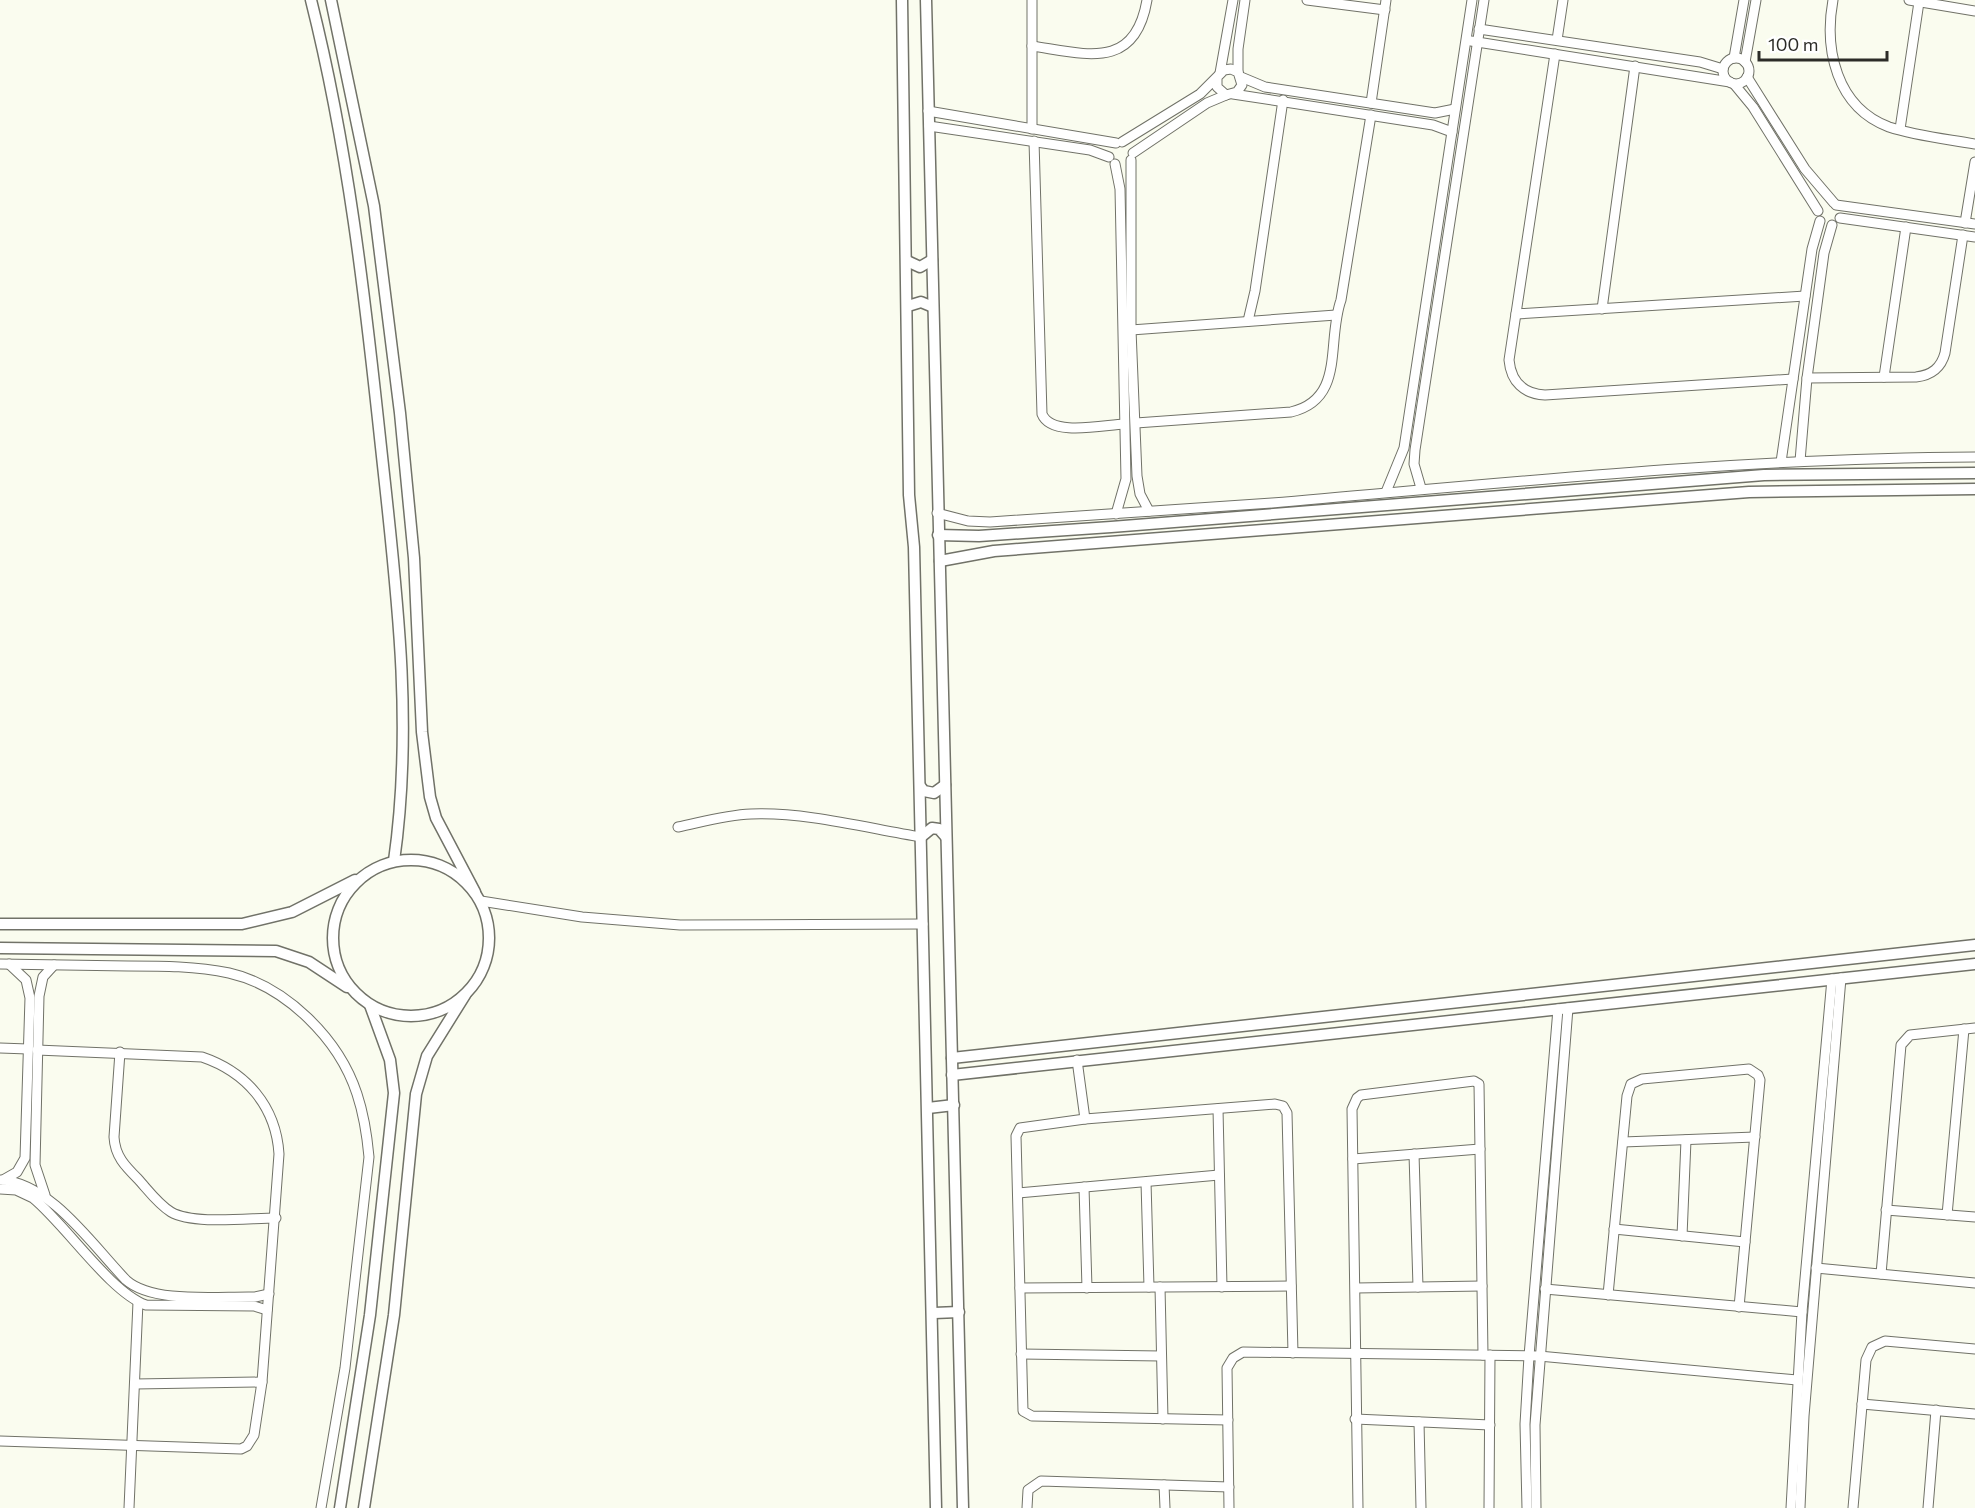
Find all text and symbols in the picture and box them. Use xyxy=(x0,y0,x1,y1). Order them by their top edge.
scale bar xyxy=(1759,24,1886,62)
text: 100 m xyxy=(1768,33,1818,55)

